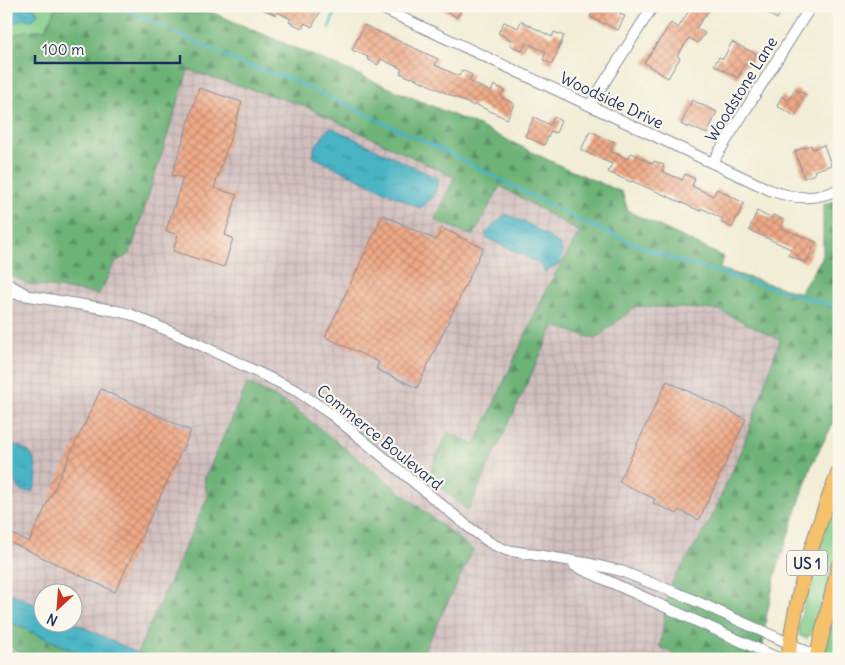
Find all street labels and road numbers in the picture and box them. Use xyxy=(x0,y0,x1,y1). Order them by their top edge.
street label: Woodstone Lane xyxy=(701,33,781,145)
street label: Woodside Drive xyxy=(557,67,667,133)
street label: Commerce Boulevard xyxy=(313,380,447,494)
road number: US 1 xyxy=(787,550,827,576)

